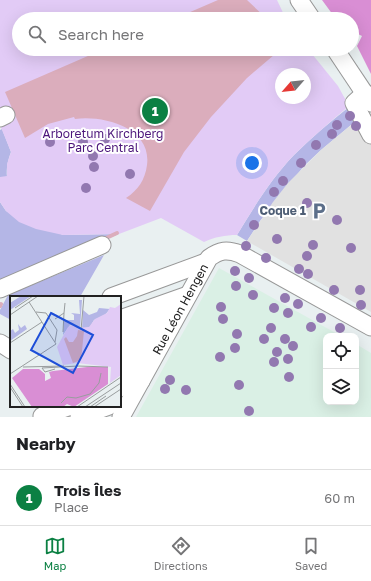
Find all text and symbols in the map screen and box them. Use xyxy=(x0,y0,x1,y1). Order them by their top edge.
search box xyxy=(12,12,359,56)
icon: search xyxy=(26,23,48,45)
text: Search here xyxy=(58,25,144,43)
north arrow xyxy=(275,68,311,104)
pin: 1 xyxy=(142,96,168,126)
park label: Arboretum Kirchberg Parc Central xyxy=(43,126,163,155)
your location xyxy=(242,153,262,173)
parking icon: Coque 1 xyxy=(309,201,329,221)
place label: Coque 1 xyxy=(259,203,306,218)
street label: Rue Léon Hengen xyxy=(149,261,211,357)
inset map xyxy=(10,296,121,407)
map controls xyxy=(323,333,359,405)
button: locate xyxy=(323,333,359,369)
button: layers xyxy=(323,369,359,405)
text: Nearby xyxy=(16,433,76,454)
text: Trois Îles xyxy=(54,481,121,499)
text: 1 xyxy=(26,490,32,506)
text: 60 m xyxy=(324,490,355,506)
text: Place xyxy=(54,499,89,515)
tab: Map xyxy=(44,535,66,572)
tab: Directions xyxy=(154,535,208,572)
tab: Saved xyxy=(295,535,327,572)

